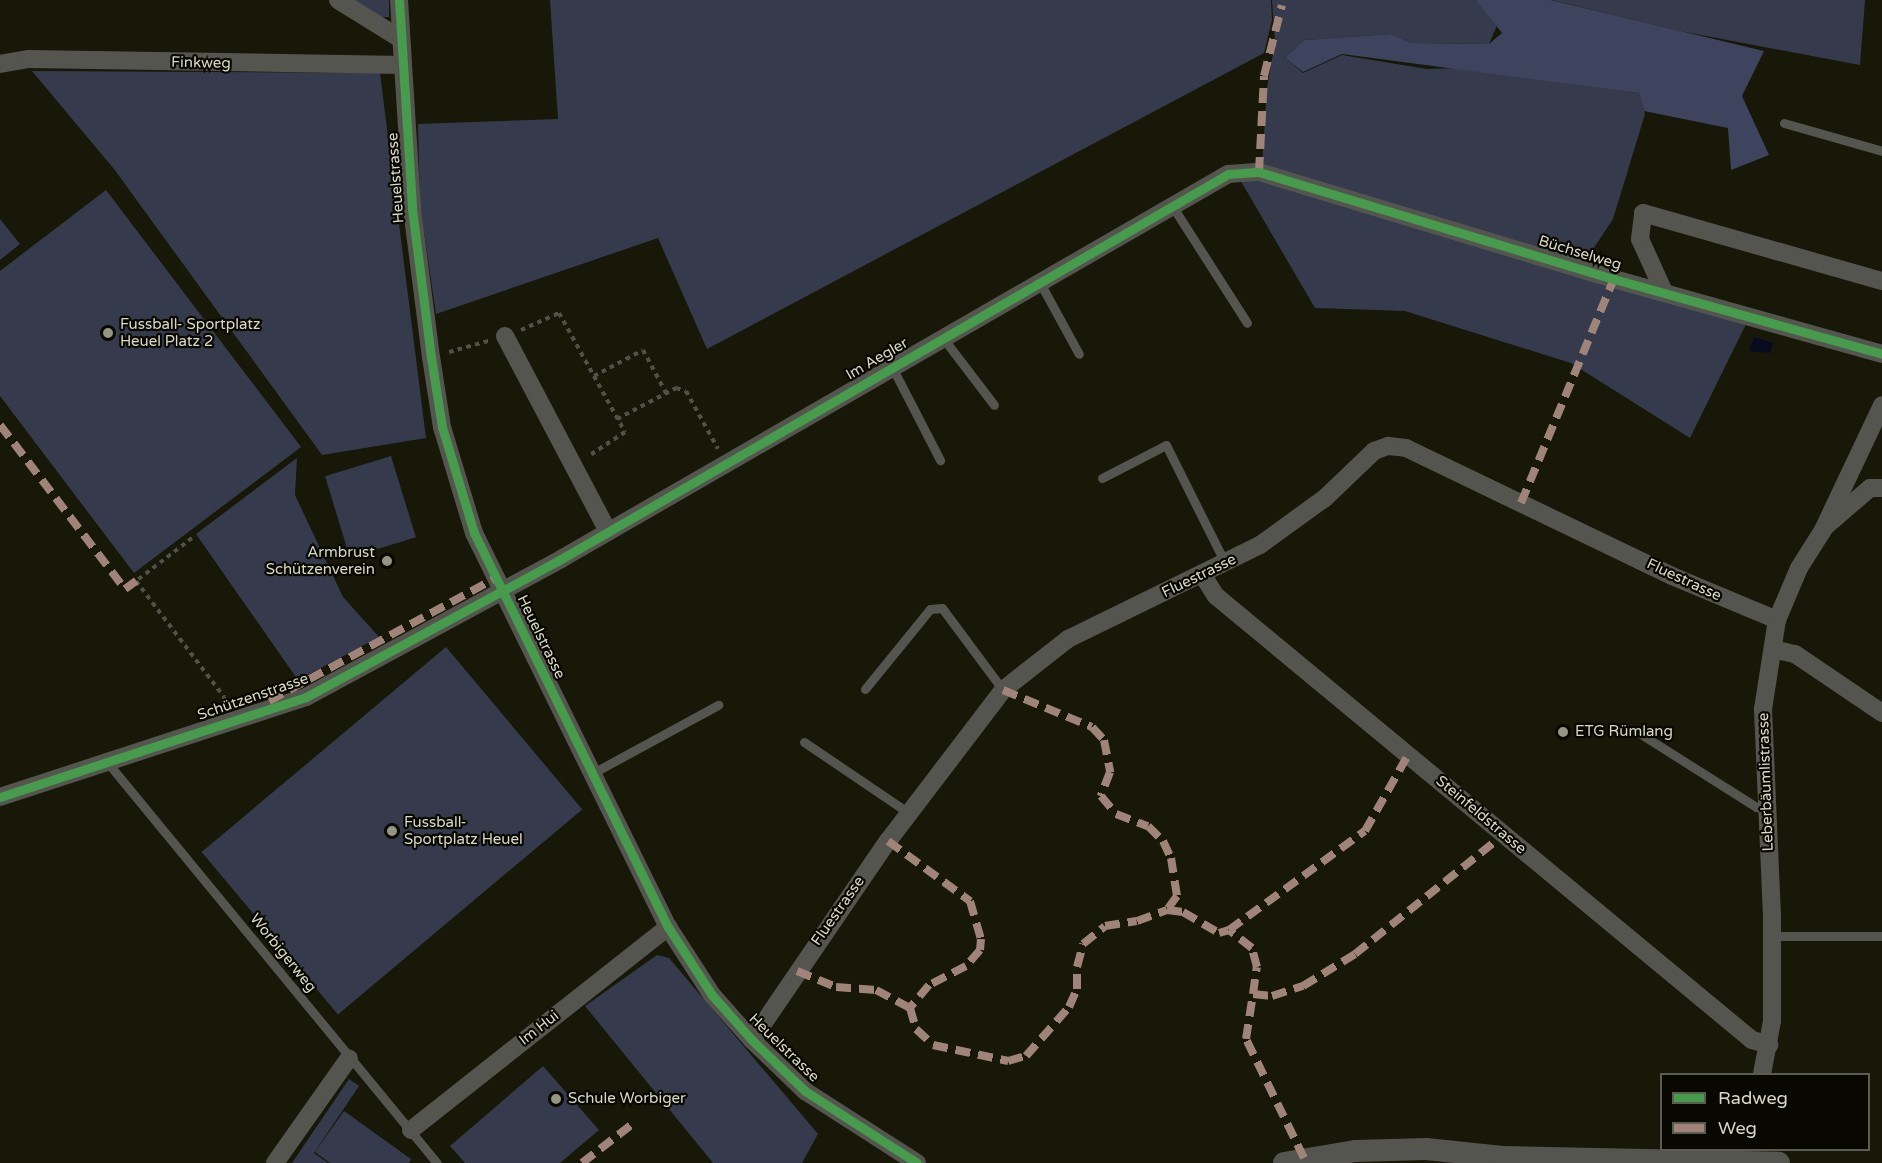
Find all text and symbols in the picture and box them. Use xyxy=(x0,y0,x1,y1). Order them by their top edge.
street label: Finkweg xyxy=(171,53,231,73)
street label: Heuelstrasse xyxy=(384,132,408,224)
street label: Büchselweg xyxy=(1536,232,1624,274)
place label: Fussball- Sportplatz Heuel Platz 2 xyxy=(120,315,260,350)
marker: Fussball- Sportplatz Heuel Platz 2 xyxy=(101,326,115,340)
street label: Im Aegler xyxy=(843,334,911,384)
place label: Armbrust Schützenverein xyxy=(266,543,375,578)
street label: Fluestrasse xyxy=(1159,550,1239,602)
marker: Armbrust Schützenverein xyxy=(380,554,394,568)
street label: Fluestrasse xyxy=(1644,555,1724,605)
street label: Heuelstrasse xyxy=(513,592,569,682)
street label: Schützenstrasse xyxy=(195,670,311,724)
street label: Leberbäumlistrasse xyxy=(1755,712,1777,852)
place label: ETG Rümlang xyxy=(1575,723,1673,741)
marker: ETG Rümlang xyxy=(1556,725,1570,739)
street label: Steinfeldstrasse xyxy=(1432,772,1530,858)
place label: Fussball- Sportplatz Heuel xyxy=(404,813,523,848)
marker: Fussball- Sportplatz Heuel xyxy=(385,824,399,838)
street label: Fluestrasse xyxy=(808,873,868,949)
street label: Worbigerweg xyxy=(246,910,320,996)
street label: Im Hui xyxy=(515,1007,563,1049)
street label: Heuelstrasse xyxy=(745,1010,823,1086)
legend xyxy=(1660,1073,1870,1151)
text: Radweg xyxy=(1718,1087,1788,1109)
place label: Schule Worbiger xyxy=(568,1090,686,1108)
marker: Schule Worbiger xyxy=(549,1092,563,1106)
text: Weg xyxy=(1718,1117,1757,1139)

